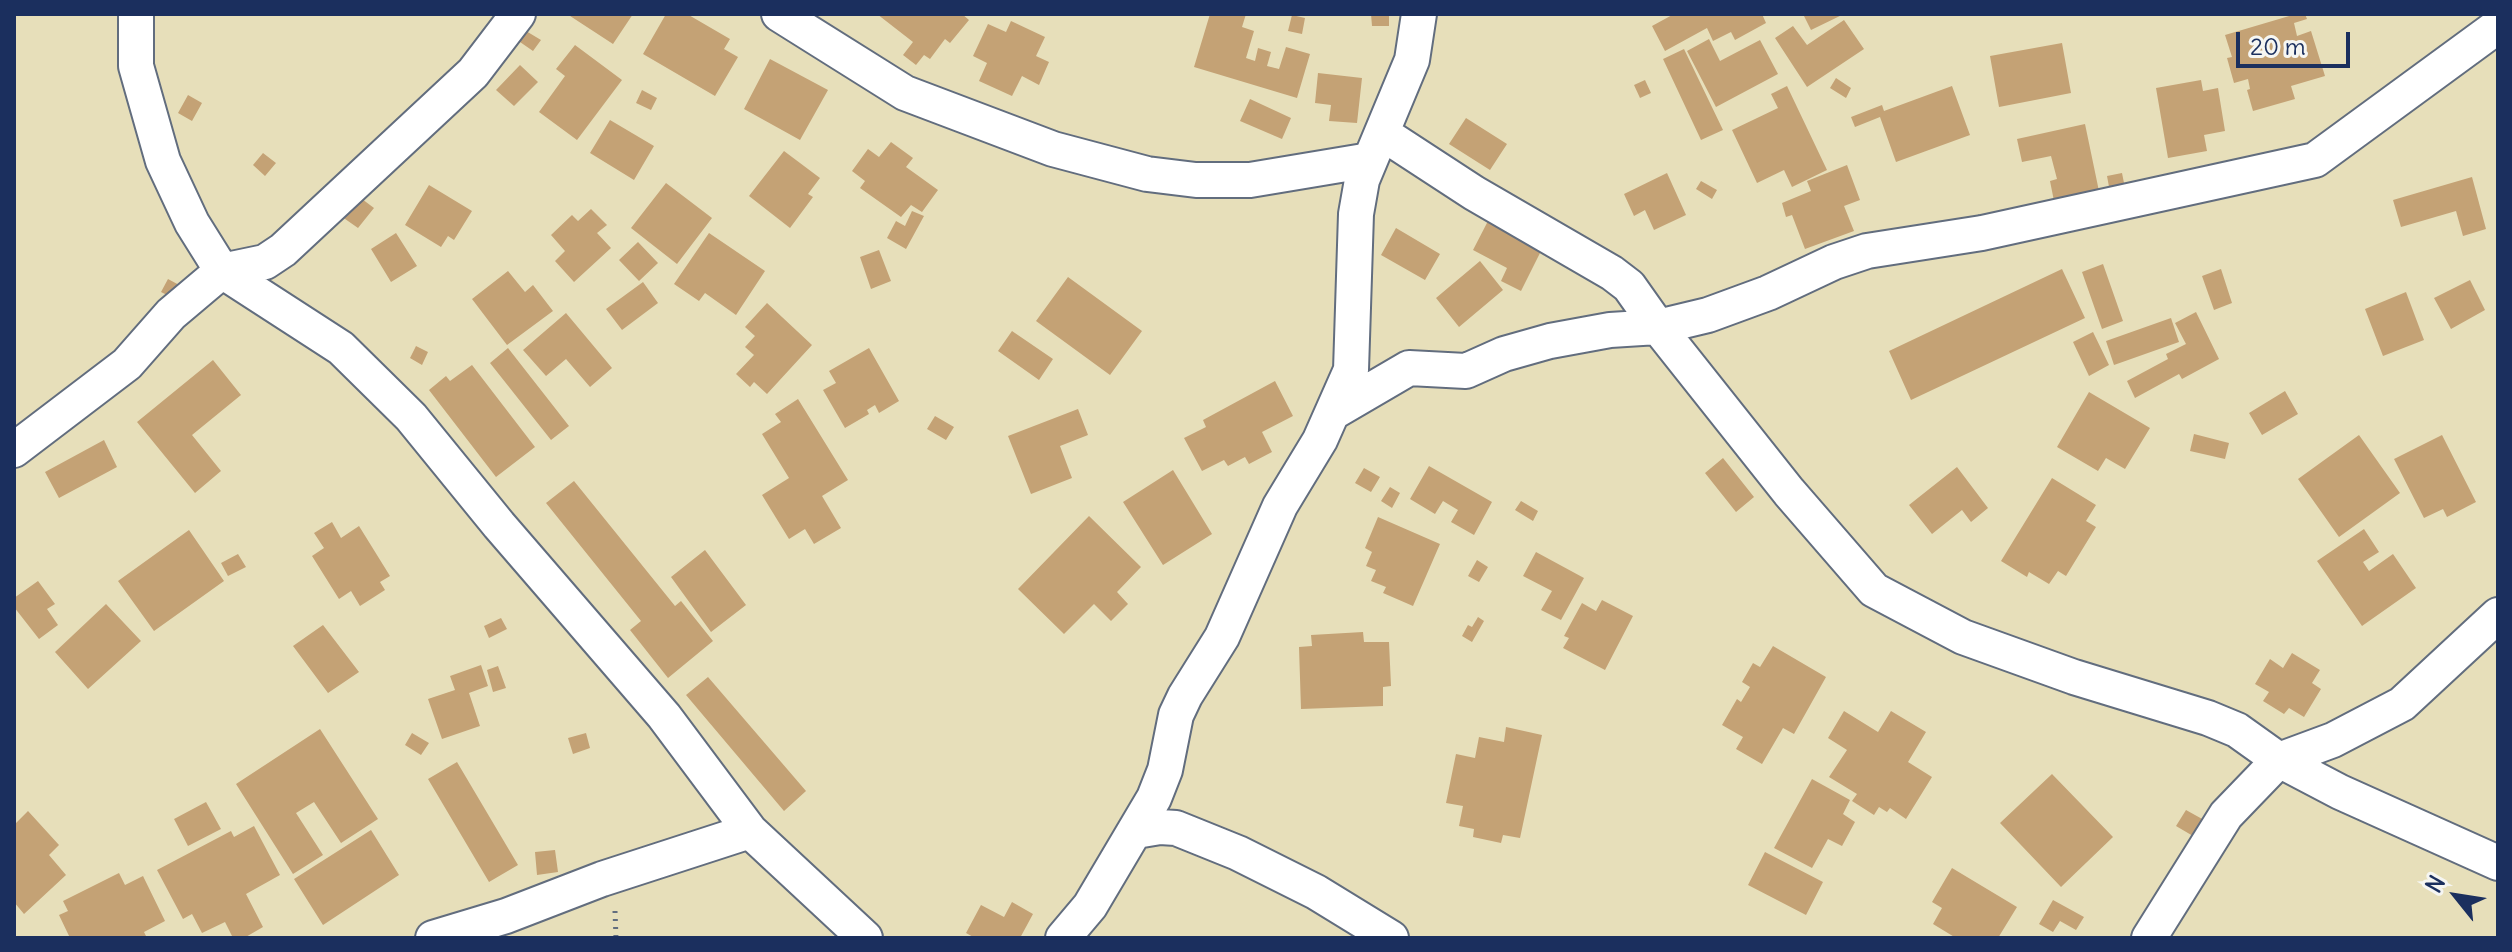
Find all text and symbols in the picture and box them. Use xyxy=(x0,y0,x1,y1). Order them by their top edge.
scale bar xyxy=(2240,16,2354,66)
text: 20 m xyxy=(2250,31,2306,61)
north arrow xyxy=(2416,856,2496,936)
text: N xyxy=(2419,870,2451,898)

